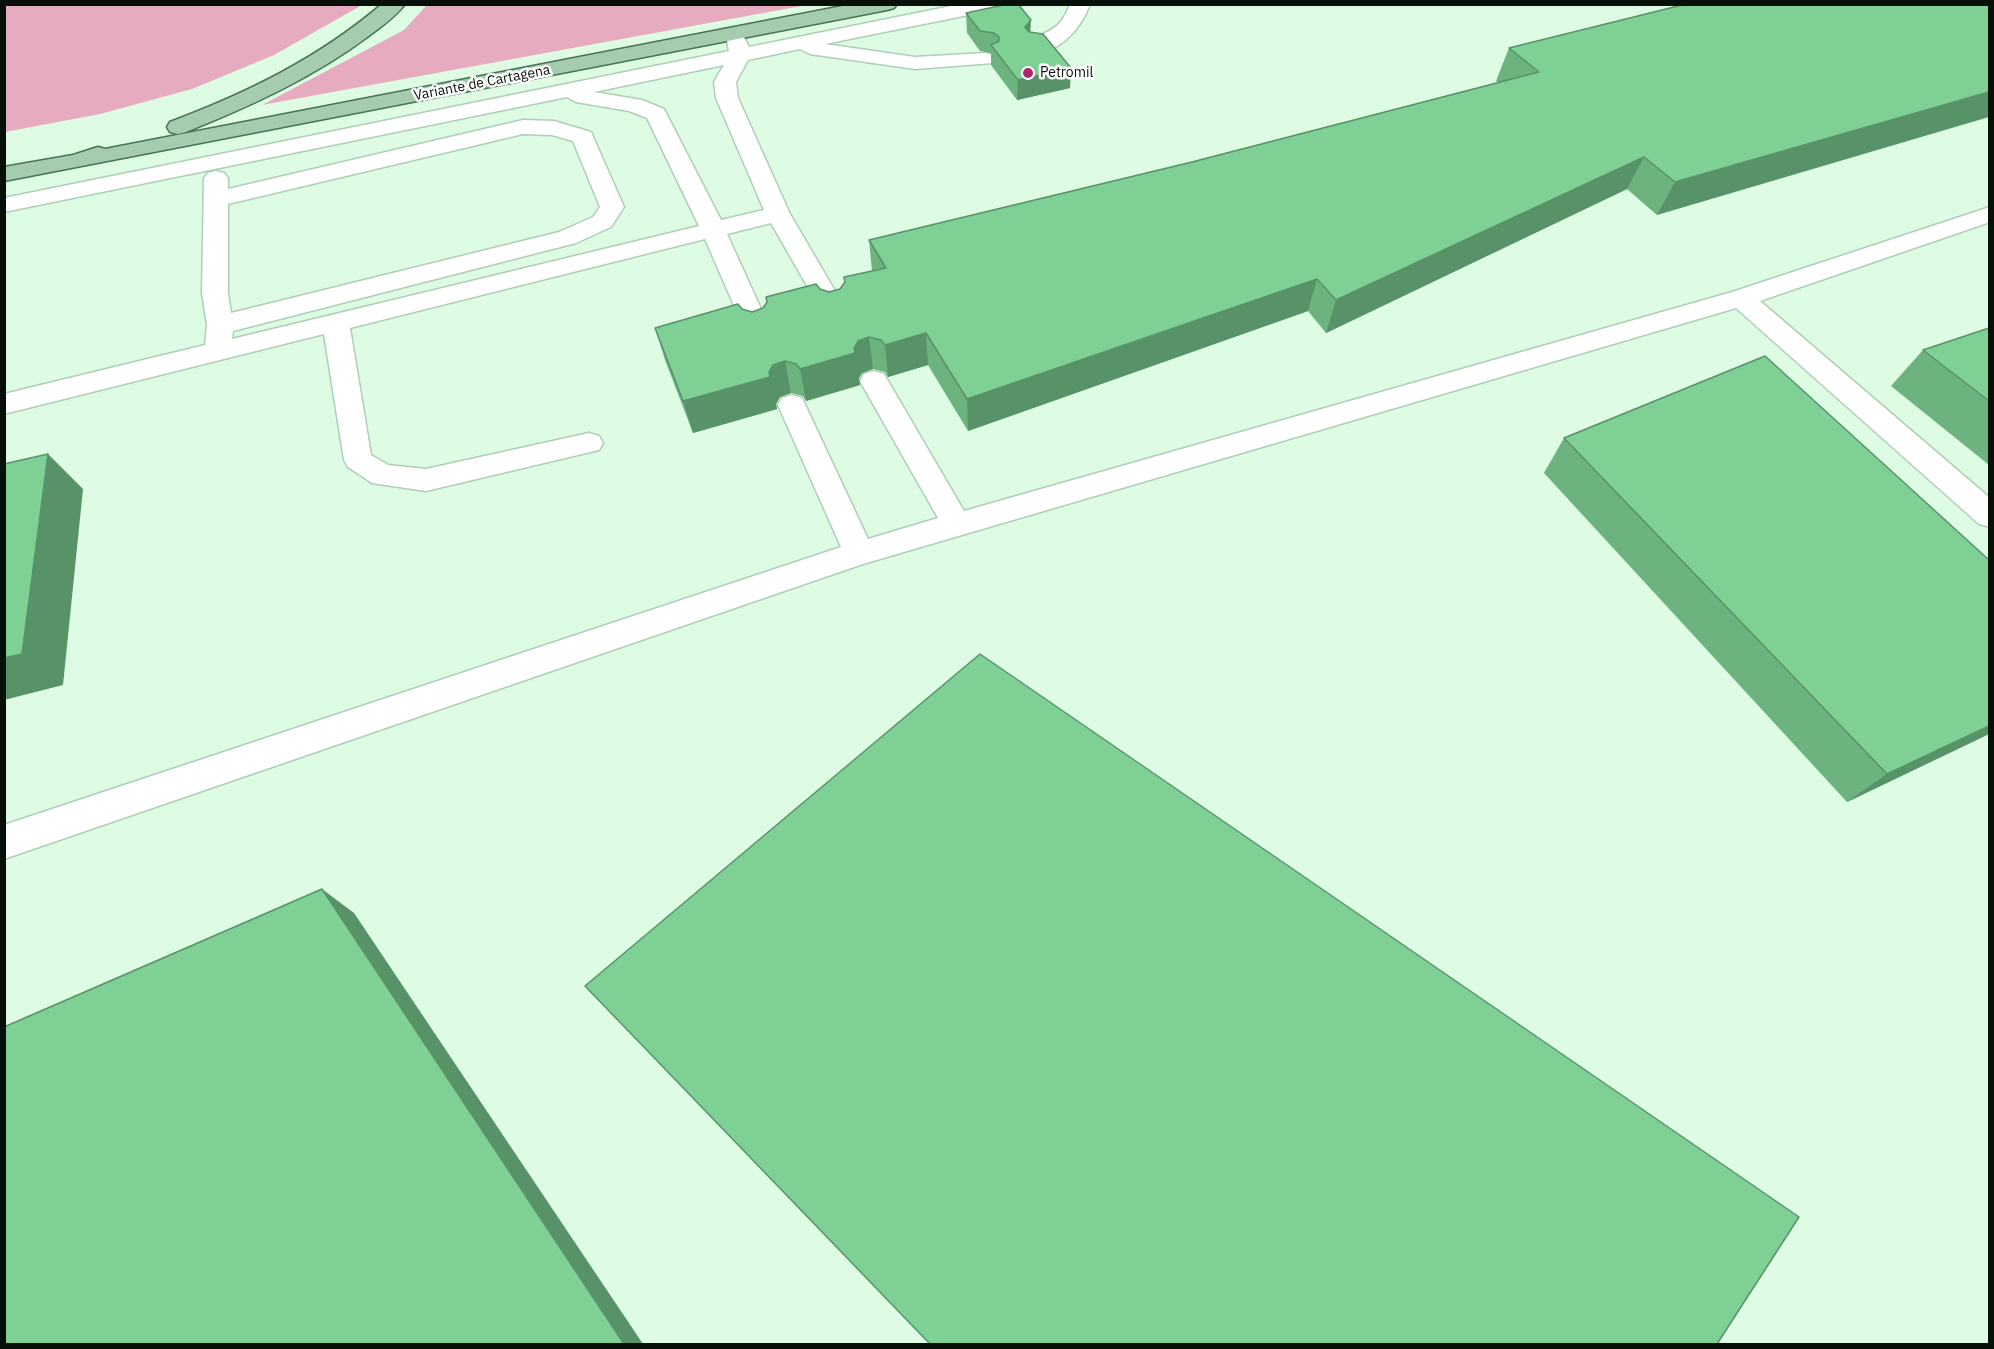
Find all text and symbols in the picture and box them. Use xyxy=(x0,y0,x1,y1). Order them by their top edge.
street label: Variante de Cartagena xyxy=(412,62,552,104)
place label: Petromil xyxy=(1040,65,1093,81)
marker: Petromil xyxy=(1021,66,1035,80)

